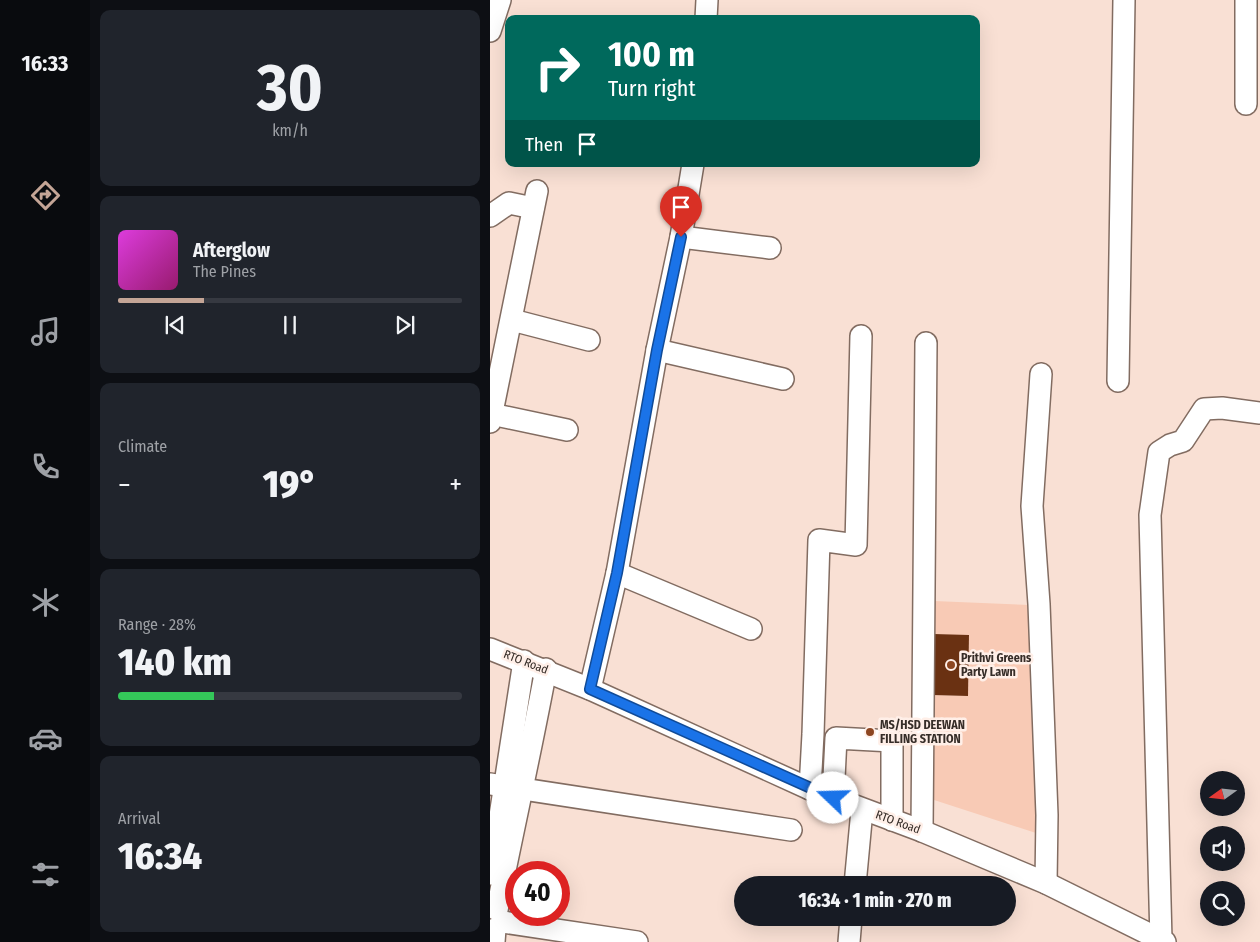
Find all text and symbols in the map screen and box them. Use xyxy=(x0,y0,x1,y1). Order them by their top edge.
text: 100 m xyxy=(608,33,695,75)
icon: right xyxy=(525,35,590,100)
text: 30 xyxy=(257,49,323,127)
text: 16:33 xyxy=(21,50,69,77)
text: Turn right xyxy=(608,75,696,102)
text: km/h xyxy=(272,121,308,140)
icon: arrive xyxy=(573,130,601,158)
text: Then xyxy=(525,133,563,156)
icon: directions xyxy=(28,178,63,213)
pin xyxy=(660,186,702,237)
icon: arrive xyxy=(667,193,695,221)
text: Afterglow xyxy=(193,239,270,262)
text: The Pines xyxy=(193,262,256,281)
icon: previous xyxy=(161,311,189,339)
icon: pause xyxy=(276,311,304,339)
icon: next xyxy=(391,311,419,339)
icon: music xyxy=(28,314,63,349)
text: Climate xyxy=(118,437,167,456)
icon: phone xyxy=(28,449,63,484)
text: 19° xyxy=(263,461,317,507)
text: − xyxy=(118,468,131,501)
text: + xyxy=(449,468,462,501)
icon: climate xyxy=(28,585,63,620)
text: Range · 28% xyxy=(118,615,196,634)
text: 140 km xyxy=(118,639,232,685)
street label: RTO Road xyxy=(502,647,550,677)
place label: Prithvi Greens Party Lawn xyxy=(961,651,1032,679)
marker: Prithvi Greens Party Lawn xyxy=(945,659,957,671)
place label: MS/HSD DEEWAN FILLING STATION xyxy=(880,718,965,746)
icon: car xyxy=(28,721,63,756)
marker: MS/HSD DEEWAN FILLING STATION xyxy=(864,726,876,738)
position arrow xyxy=(806,771,858,823)
north arrow xyxy=(1200,771,1245,816)
map controls xyxy=(1200,771,1245,926)
street label: RTO Road xyxy=(874,807,922,837)
text: Arrival xyxy=(118,809,160,828)
button: sound xyxy=(1200,826,1245,871)
text: 16:34 xyxy=(118,833,202,879)
icon: filters xyxy=(28,857,63,892)
speed limit sign: 40 xyxy=(505,861,570,926)
button: search xyxy=(1200,881,1245,926)
text: 16:34 · 1 min · 270 m xyxy=(798,889,952,912)

